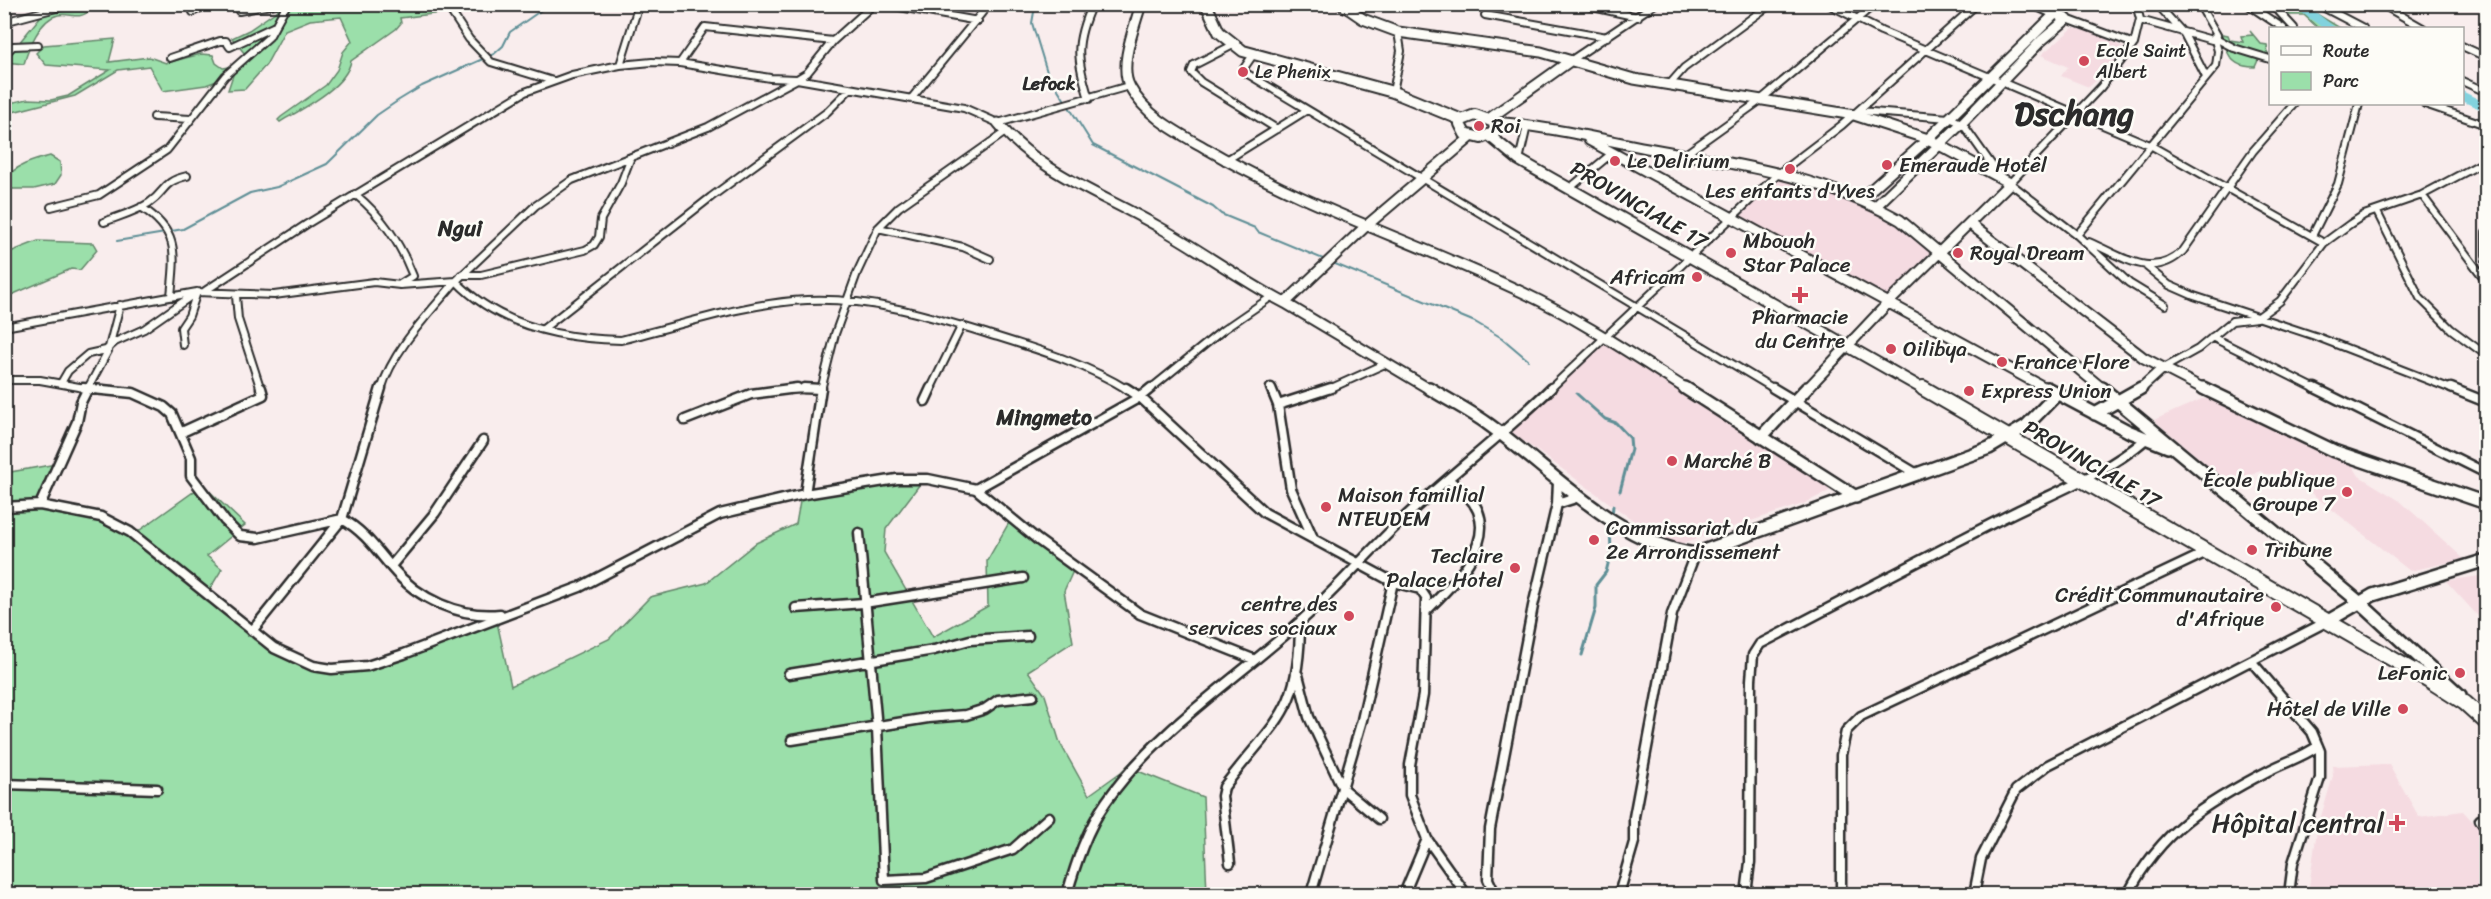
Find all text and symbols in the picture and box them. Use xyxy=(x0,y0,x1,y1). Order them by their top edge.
legend xyxy=(2269,27,2464,105)
place label: Ecole Saint Albert xyxy=(2095,35,2186,88)
text: Route xyxy=(2323,35,2370,67)
marker: Ecole Saint Albert xyxy=(2077,54,2091,68)
place label: Le Phenix xyxy=(1255,56,1331,88)
marker: Le Phenix xyxy=(1236,65,1250,79)
text: Parc xyxy=(2323,65,2359,97)
district label: Lefock xyxy=(1022,68,1076,100)
district label: Dschang xyxy=(2014,85,2134,143)
place label: Roi xyxy=(1491,107,1521,145)
marker: Roi xyxy=(1472,119,1486,133)
place label: Le Delirium xyxy=(1627,142,1730,180)
place label: Emeraude Hotêl xyxy=(1899,146,2048,184)
street label: PROVINCIALE 17 xyxy=(1563,150,1717,261)
marker: Le Delirium xyxy=(1608,154,1622,168)
marker: Emeraude Hotêl xyxy=(1880,158,1894,172)
marker: Les enfants d'Yves xyxy=(1783,162,1797,176)
place label: Les enfants d'Yves xyxy=(1705,172,1875,210)
district label: Ngui xyxy=(437,209,484,248)
place label: Mbouoh Star Palace xyxy=(1743,222,1851,284)
place label: Royal Dream xyxy=(1970,234,2084,272)
marker: Mbouoh Star Palace xyxy=(1724,246,1738,260)
marker: Royal Dream xyxy=(1951,246,1965,260)
place label: Africam xyxy=(1609,258,1685,296)
marker: Africam xyxy=(1690,270,1704,284)
marker: Pharmacie du Centre xyxy=(1793,288,1807,302)
place label: Pharmacie du Centre xyxy=(1752,298,1849,360)
place label: Oilibya xyxy=(1903,330,1967,368)
marker: Oilibya xyxy=(1884,342,1898,356)
place label: France Flore xyxy=(2014,343,2130,381)
marker: France Flore xyxy=(1995,355,2009,369)
place label: Express Union xyxy=(1981,372,2111,410)
marker: Express Union xyxy=(1962,384,1976,398)
district label: Mingmeto xyxy=(995,398,1092,437)
street label: PROVINCIALE 17 xyxy=(2016,409,2170,520)
place label: Marché B xyxy=(1684,442,1771,480)
marker: Marché B xyxy=(1665,454,1679,468)
place label: École publique Groupe 7 xyxy=(2203,461,2337,523)
place label: Maison famillial NTEUDEM xyxy=(1338,476,1485,538)
marker: École publique Groupe 7 xyxy=(2340,485,2354,499)
marker: Maison famillial NTEUDEM xyxy=(1319,500,1333,514)
place label: Commissariat du 2e Arrondissement xyxy=(1606,509,1782,571)
place label: Tribune xyxy=(2264,531,2332,569)
marker: Commissariat du 2e Arrondissement xyxy=(1587,533,1601,547)
place label: Teclaire Palace Hotel xyxy=(1386,537,1504,599)
marker: Tribune xyxy=(2245,543,2259,557)
marker: Teclaire Palace Hotel xyxy=(1508,561,1522,575)
place label: Crédit Communautaire d'Afrique xyxy=(2055,576,2264,638)
place label: centre des services sociaux xyxy=(1188,585,1337,647)
marker: Crédit Communautaire d'Afrique xyxy=(2269,600,2283,614)
marker: centre des services sociaux xyxy=(1342,609,1356,623)
place label: LeFonic xyxy=(2378,654,2448,692)
marker: LeFonic xyxy=(2453,666,2467,680)
place label: Hôtel de Ville xyxy=(2267,690,2391,728)
marker: Hôtel de Ville xyxy=(2396,702,2410,716)
place label: Hôpital central xyxy=(2212,800,2385,846)
marker: Hôpital central xyxy=(2388,814,2406,832)

